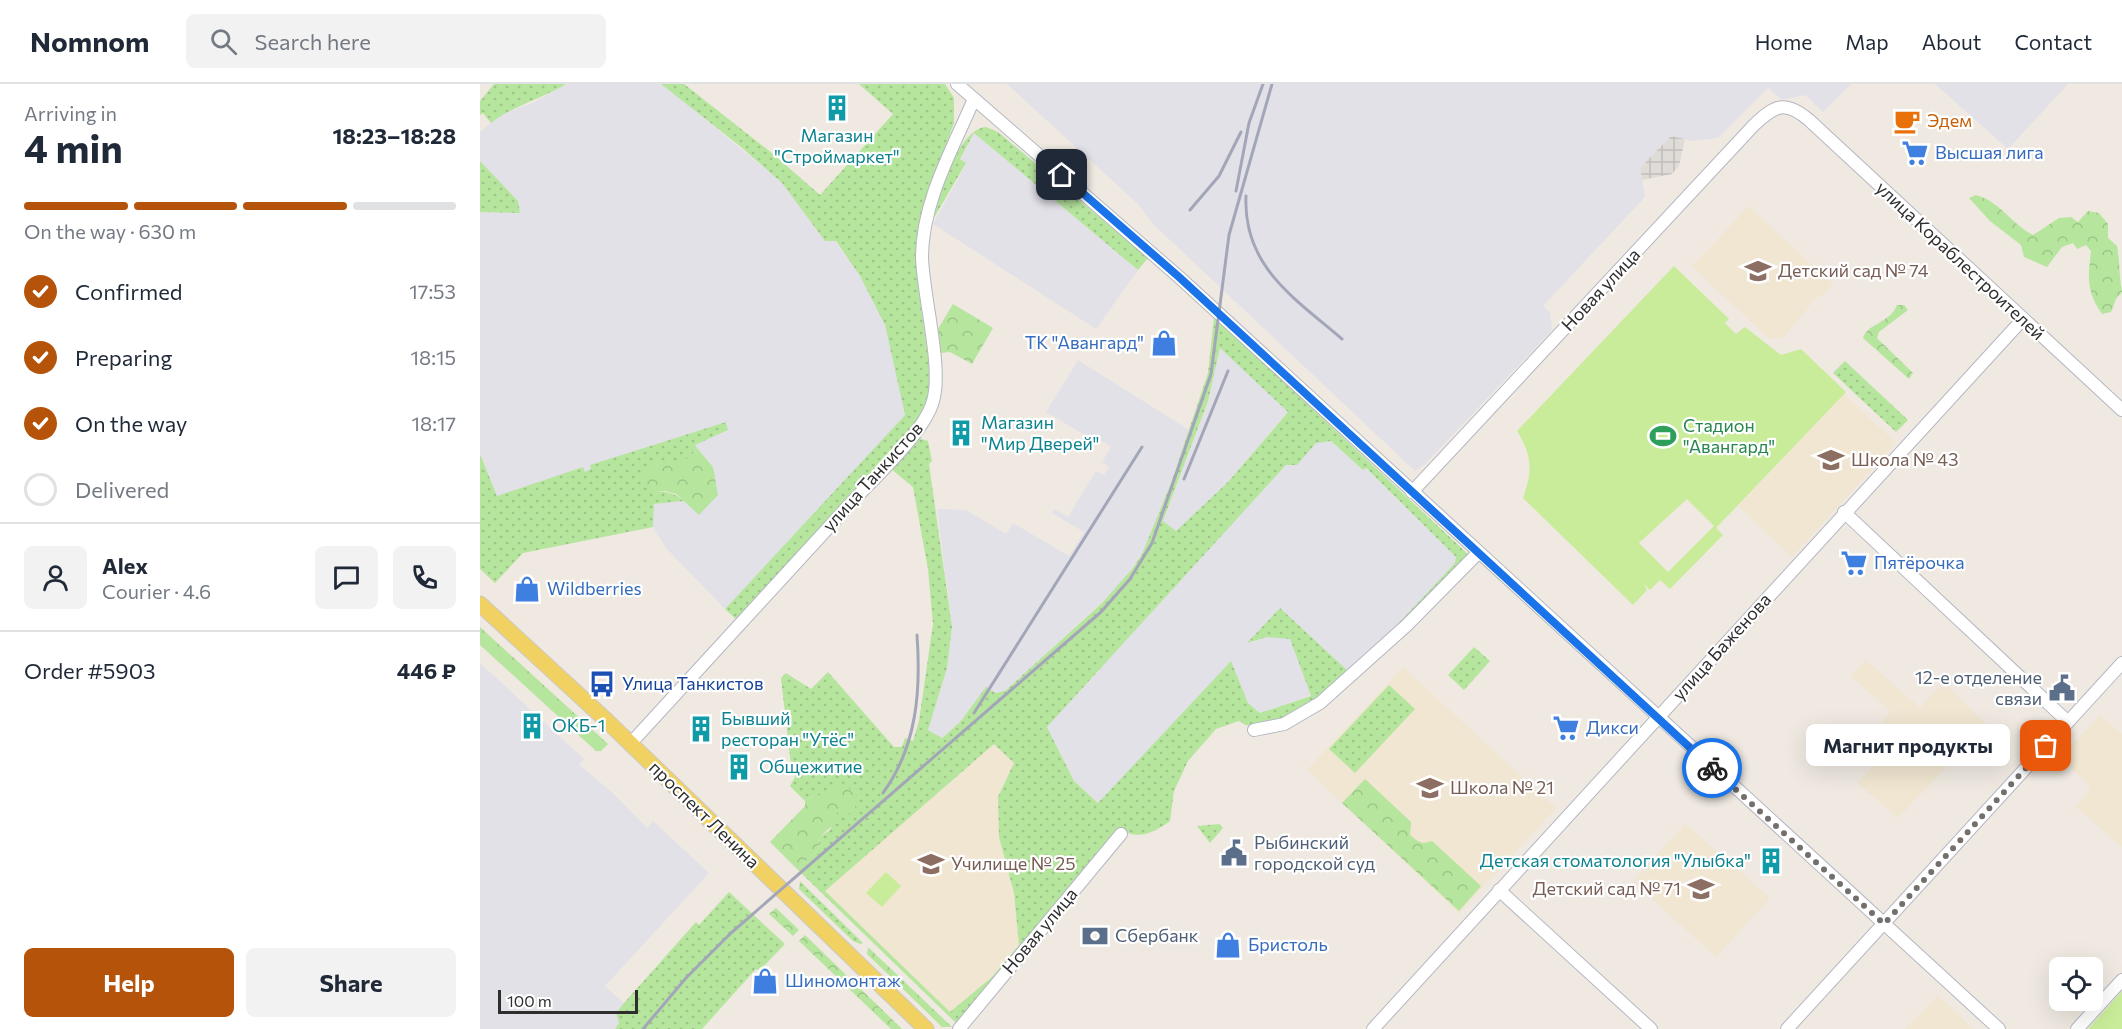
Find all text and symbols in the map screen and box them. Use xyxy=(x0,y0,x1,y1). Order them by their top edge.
search box xyxy=(186,14,606,68)
text: Nomnom xyxy=(30,24,150,58)
icon: search xyxy=(207,25,240,58)
text: Search here xyxy=(255,28,371,55)
text: Home xyxy=(1755,29,1812,54)
text: Map xyxy=(1845,29,1889,54)
text: About xyxy=(1922,29,1981,54)
text: Contact xyxy=(2014,29,2092,54)
building icon: Магазин "Строймаркет" xyxy=(822,93,852,123)
text: Arriving in xyxy=(24,101,117,125)
cafe icon: Эдем xyxy=(1892,106,1922,136)
place label: Эдем xyxy=(1927,109,1972,131)
text: 18:23–18:28 xyxy=(332,122,456,149)
text: 4 min xyxy=(24,123,123,171)
place label: Магазин "Строймаркет" xyxy=(774,124,900,167)
supermarket icon: Высшая лига xyxy=(1900,138,1930,168)
place label: Высшая лига xyxy=(1935,141,2044,163)
pin xyxy=(1036,149,1087,200)
icon: home xyxy=(1045,158,1078,191)
street label: улица Кораблестроителей xyxy=(1872,176,2050,344)
text: On the way · 630 m xyxy=(24,219,196,243)
street label: Новая улица xyxy=(1556,243,1644,335)
school or university icon: Детский сад № 74 xyxy=(1743,256,1773,286)
place label: Детский сад № 74 xyxy=(1778,259,1929,281)
icon: check xyxy=(24,275,57,308)
text: Confirmed xyxy=(75,278,182,305)
text: 17:53 xyxy=(409,279,456,303)
shop icon: ТК "Авангард" xyxy=(1149,328,1179,358)
place label: ТК "Авангард" xyxy=(1025,331,1144,353)
icon: check xyxy=(24,341,57,374)
text: Preparing xyxy=(75,344,172,371)
text: 18:15 xyxy=(411,345,456,369)
icon: check xyxy=(24,407,57,440)
text: On the way xyxy=(75,410,187,437)
text: 18:17 xyxy=(411,411,456,435)
place label: Магазин "Мир Дверей" xyxy=(981,411,1099,454)
place label: Стадион "Авангард" xyxy=(1683,414,1775,457)
street label: улица Танкистов xyxy=(817,417,927,536)
building icon: Магазин "Мир Дверей" xyxy=(946,418,976,448)
sports icon: Стадион "Авангард" xyxy=(1648,421,1678,451)
school or university icon: Школа № 43 xyxy=(1816,445,1846,475)
place label: Школа № 43 xyxy=(1851,448,1958,470)
text: Delivered xyxy=(75,476,169,503)
button: person xyxy=(24,546,87,609)
button: chat xyxy=(315,546,378,609)
button: phone xyxy=(393,546,456,609)
supermarket icon: Пятёрочка xyxy=(1839,548,1869,578)
place label: Пятёрочка xyxy=(1874,551,1965,573)
text: Alex xyxy=(102,552,148,579)
shop icon: Wildberries xyxy=(512,574,542,604)
place label: Wildberries xyxy=(547,577,642,599)
text: Courier · 4.6 xyxy=(102,579,211,603)
street label: улица Баженова xyxy=(1667,588,1775,704)
text: Order #5903 xyxy=(24,657,156,684)
text: 446 ₽ xyxy=(397,657,456,684)
place label: 12-е отделение связи xyxy=(1915,666,2042,709)
bus stop icon: Улица Танкистов xyxy=(587,669,617,699)
place label: Улица Танкистов xyxy=(622,672,763,694)
public building icon: 12-е отделение связи xyxy=(2047,673,2077,703)
place label: Бывший ресторан "Утёс" xyxy=(721,707,854,750)
building icon: ОКБ-1 xyxy=(517,711,547,741)
supermarket icon: Дикси xyxy=(1551,713,1581,743)
place label: ОКБ-1 xyxy=(552,714,605,736)
building icon: Бывший ресторан "Утёс" xyxy=(686,714,716,744)
place label: Дикси xyxy=(1586,716,1639,738)
pin xyxy=(2020,720,2071,771)
callout: Магнит продукты xyxy=(1806,725,2010,767)
icon: bag xyxy=(2029,729,2062,762)
text: Магнит продукты xyxy=(1823,733,1993,757)
courier xyxy=(1682,738,1742,798)
building icon: Общежитие xyxy=(724,752,754,782)
icon: bike xyxy=(1696,752,1729,785)
place label: Общежитие xyxy=(759,755,862,777)
street label: проспект Ленина xyxy=(645,756,764,873)
school or university icon: Школа № 21 xyxy=(1415,773,1445,803)
place label: Школа № 21 xyxy=(1450,776,1554,798)
place label: Рыбинский городской суд xyxy=(1254,831,1375,874)
public building icon: Рыбинский городской суд xyxy=(1219,838,1249,868)
building icon: Детская стоматология "Улыбка" xyxy=(1756,846,1786,876)
school or university icon: Училище № 25 xyxy=(916,849,946,879)
place label: Детская стоматология "Улыбка" xyxy=(1480,849,1751,871)
place label: Училище № 25 xyxy=(951,852,1076,874)
school or university icon: Детский сад № 71 xyxy=(1686,874,1716,904)
place label: Детский сад № 71 xyxy=(1532,877,1681,899)
street label: Новая улица xyxy=(997,883,1081,978)
bank icon: Сбербанк xyxy=(1080,921,1110,951)
place label: Сбербанк xyxy=(1115,924,1199,946)
shop icon: Бристоль xyxy=(1213,930,1243,960)
place label: Бристоль xyxy=(1248,933,1328,955)
button: Help xyxy=(24,948,234,1017)
button: Share xyxy=(246,948,456,1017)
map controls xyxy=(2049,957,2103,1011)
button: locate xyxy=(2049,957,2103,1011)
shop icon: Шиномонтаж xyxy=(750,966,780,996)
place label: Шиномонтаж xyxy=(785,969,901,991)
scale bar xyxy=(498,987,638,1014)
text: 100 m xyxy=(507,991,552,1010)

